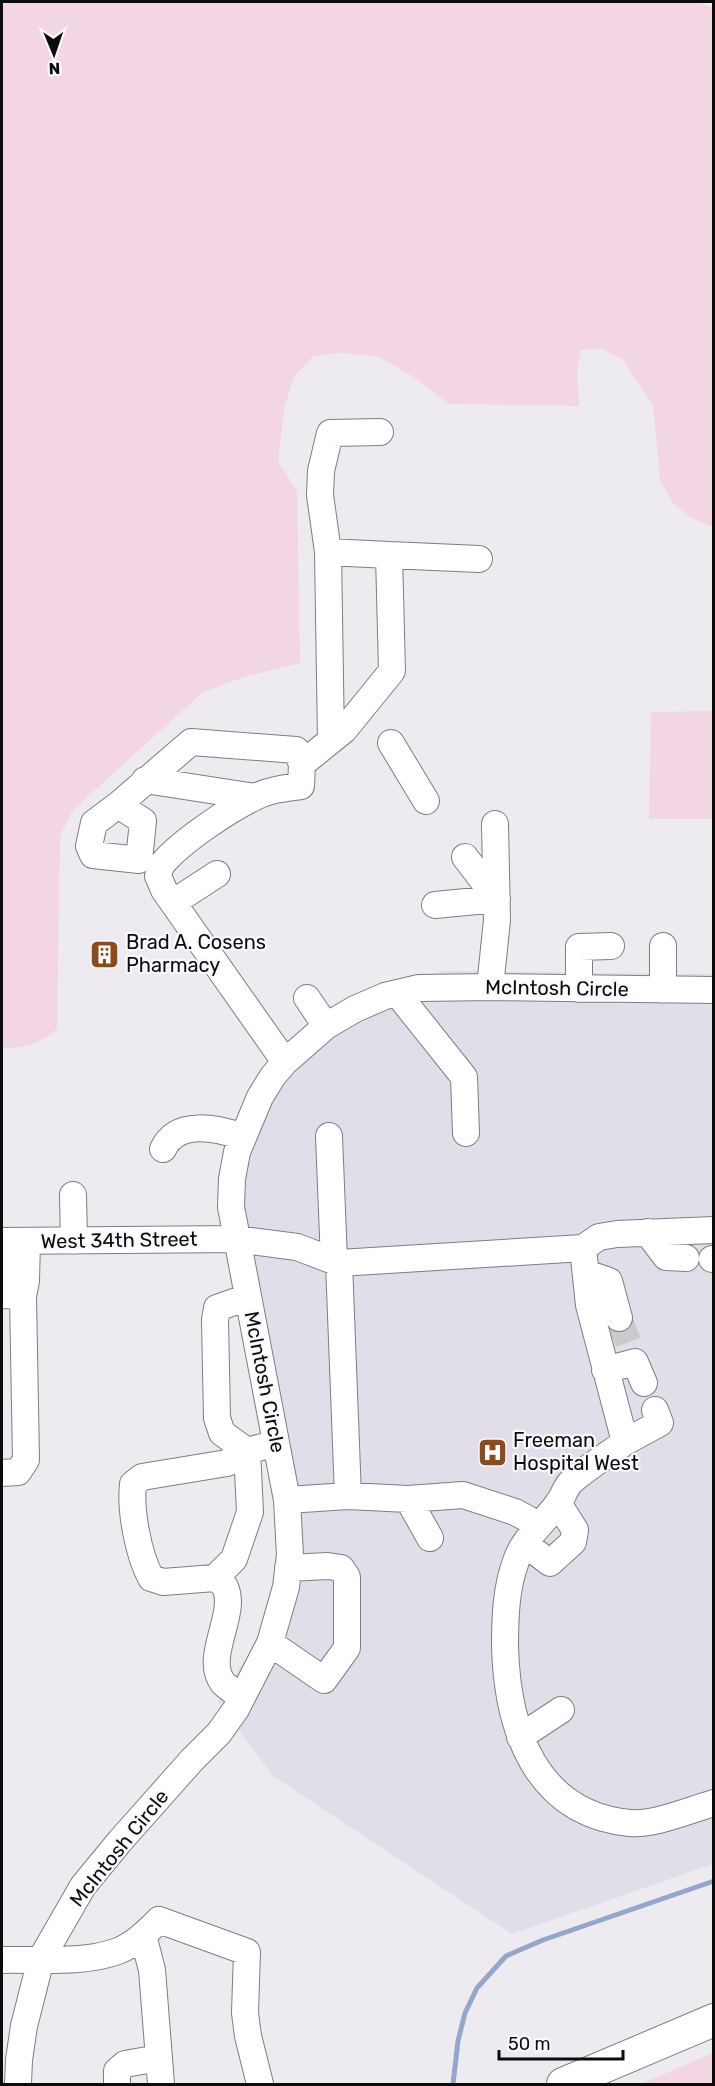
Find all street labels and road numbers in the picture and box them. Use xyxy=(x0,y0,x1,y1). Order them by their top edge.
street label: McIntosh Circle xyxy=(485,975,629,1001)
street label: West 34th Street xyxy=(40,1227,198,1253)
street label: McIntosh Circle xyxy=(240,1309,290,1455)
street label: McIntosh Circle xyxy=(64,1785,174,1911)

